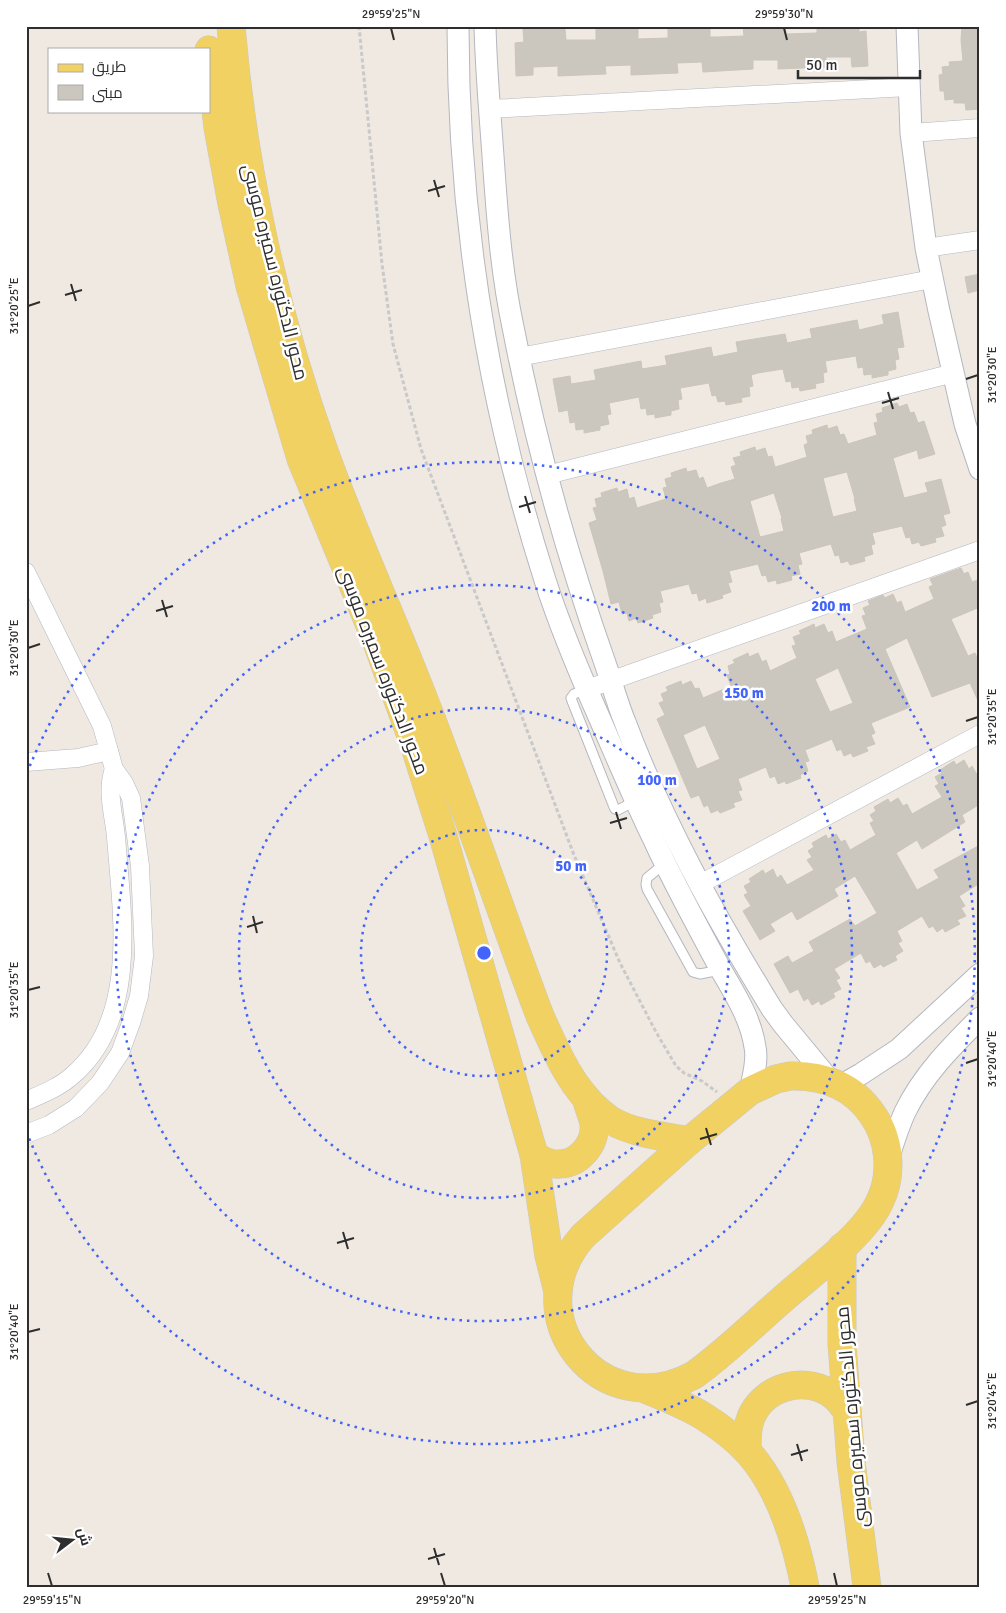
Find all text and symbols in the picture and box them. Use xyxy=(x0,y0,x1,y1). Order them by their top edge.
text: 29°59'25"N xyxy=(362,7,420,22)
text: 29°59'30"N xyxy=(755,7,813,22)
legend xyxy=(48,48,210,112)
scale bar xyxy=(798,48,921,80)
text: 50 m xyxy=(806,56,837,74)
text: طريق xyxy=(92,58,126,77)
text: مبنى xyxy=(92,84,123,103)
street label: محور الدكتوره سميره موسى xyxy=(237,162,314,383)
text: 31°20'25"E xyxy=(7,277,22,335)
text: 31°20'30"E xyxy=(985,346,1000,404)
street label: محور الدكتوره سميره موسى xyxy=(332,562,434,778)
text: 200 m xyxy=(811,597,851,615)
text: 31°20'30"E xyxy=(7,619,22,677)
text: 150 m xyxy=(724,684,764,702)
text: 31°20'35"E xyxy=(985,688,1000,746)
text: 100 m xyxy=(637,771,677,789)
text: 50 m xyxy=(555,857,587,875)
centre of rings xyxy=(475,944,493,962)
text: 31°20'35"E xyxy=(7,961,22,1019)
text: 31°20'40"E xyxy=(985,1030,1000,1088)
text: 31°20'40"E xyxy=(7,1303,22,1361)
street label: محور الدكتوره سميره موسى xyxy=(830,1305,874,1529)
text: 31°20'45"E xyxy=(985,1372,1000,1430)
north arrow xyxy=(48,1516,98,1566)
text: ش xyxy=(73,1526,95,1548)
text: 29°59'15"N xyxy=(23,1593,81,1608)
text: 29°59'20"N xyxy=(416,1593,474,1608)
text: 29°59'25"N xyxy=(808,1593,866,1608)

